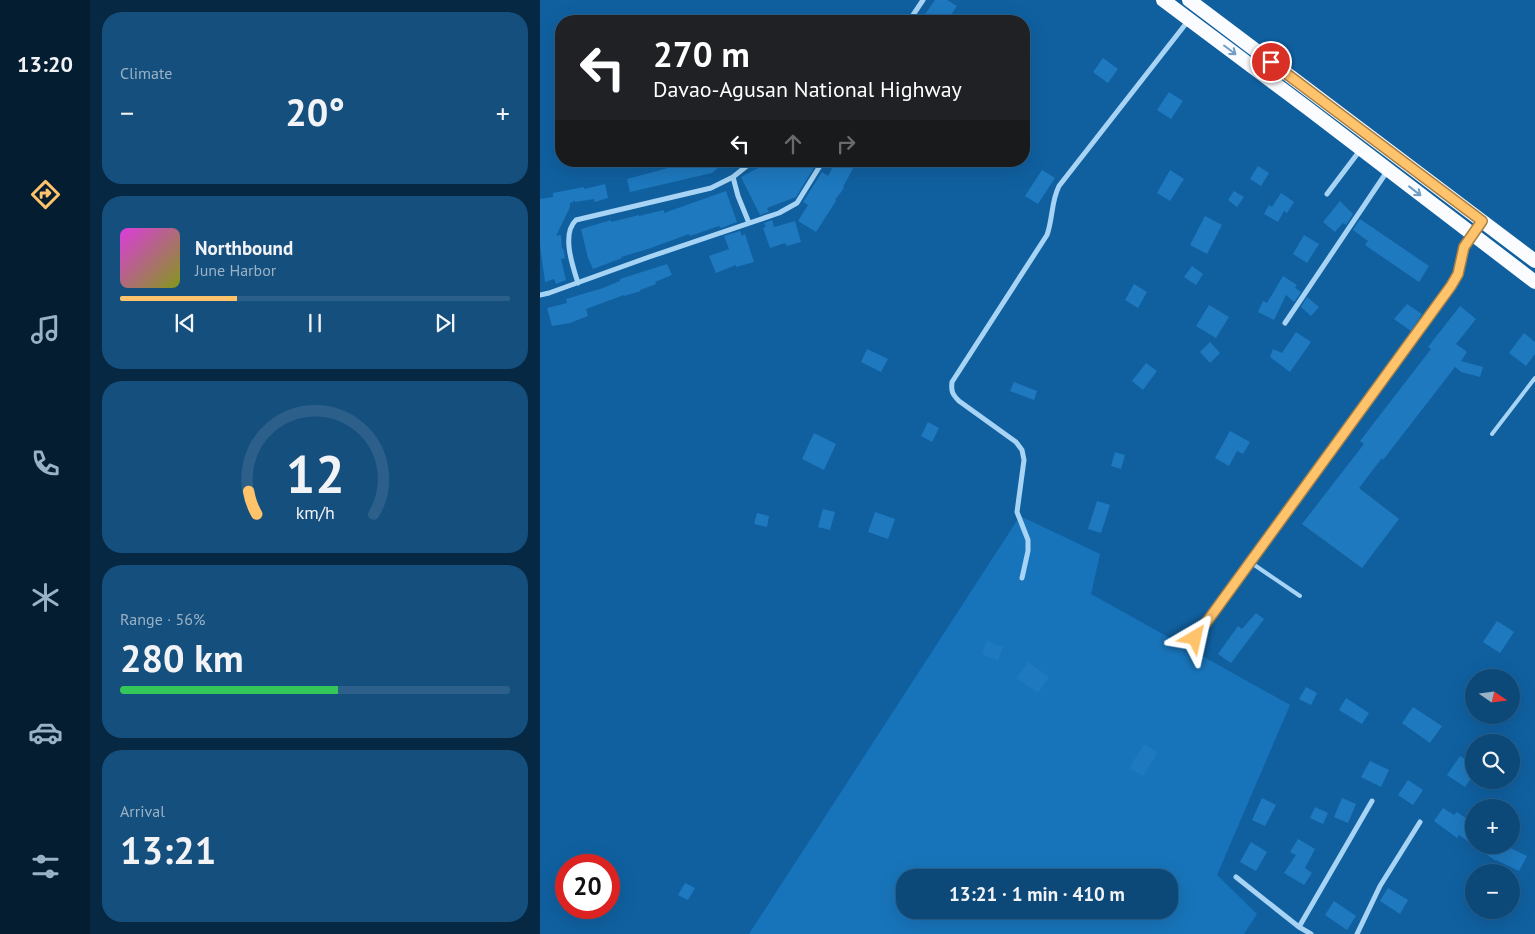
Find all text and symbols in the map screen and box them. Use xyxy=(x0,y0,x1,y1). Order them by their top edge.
text: 270 m xyxy=(653,31,750,77)
icon: left xyxy=(570,35,635,100)
pin xyxy=(1250,41,1292,83)
one-way arrow xyxy=(1223,45,1237,55)
icon: arrive xyxy=(1257,48,1285,76)
text: 13:20 xyxy=(17,50,73,78)
text: Climate xyxy=(120,63,172,83)
text: Davao-Agusan National Highway xyxy=(653,75,962,103)
text: 20° xyxy=(285,87,345,136)
text: − xyxy=(120,94,134,131)
text: + xyxy=(496,94,510,131)
icon: left xyxy=(726,130,754,158)
icon: ahead xyxy=(779,130,807,158)
icon: right xyxy=(832,130,860,158)
icon: directions xyxy=(28,177,63,212)
one-way arrow xyxy=(1408,185,1421,196)
text: Northbound xyxy=(195,236,293,260)
text: June Harbor xyxy=(195,260,276,280)
icon: previous xyxy=(171,309,199,337)
icon: pause xyxy=(301,309,329,337)
icon: next xyxy=(431,309,459,337)
icon: music xyxy=(28,312,63,347)
text: 12 xyxy=(286,440,344,507)
icon: phone xyxy=(28,446,63,481)
text: km/h xyxy=(295,501,335,524)
icon: climate xyxy=(28,580,63,615)
text: Range · 56% xyxy=(120,609,205,629)
position arrow xyxy=(1168,611,1220,663)
text: 280 km xyxy=(120,633,244,682)
north arrow xyxy=(1465,669,1520,724)
map controls xyxy=(1465,669,1520,919)
icon: car xyxy=(28,715,63,750)
button: search xyxy=(1465,734,1520,789)
button: + xyxy=(1465,799,1520,854)
text: Arrival xyxy=(120,801,165,821)
text: 13:21 xyxy=(120,825,216,874)
icon: filters xyxy=(28,849,63,884)
speed limit sign: 20 xyxy=(555,854,620,919)
button: − xyxy=(1465,864,1520,919)
text: 13:21 · 1 min · 410 m xyxy=(949,882,1125,906)

